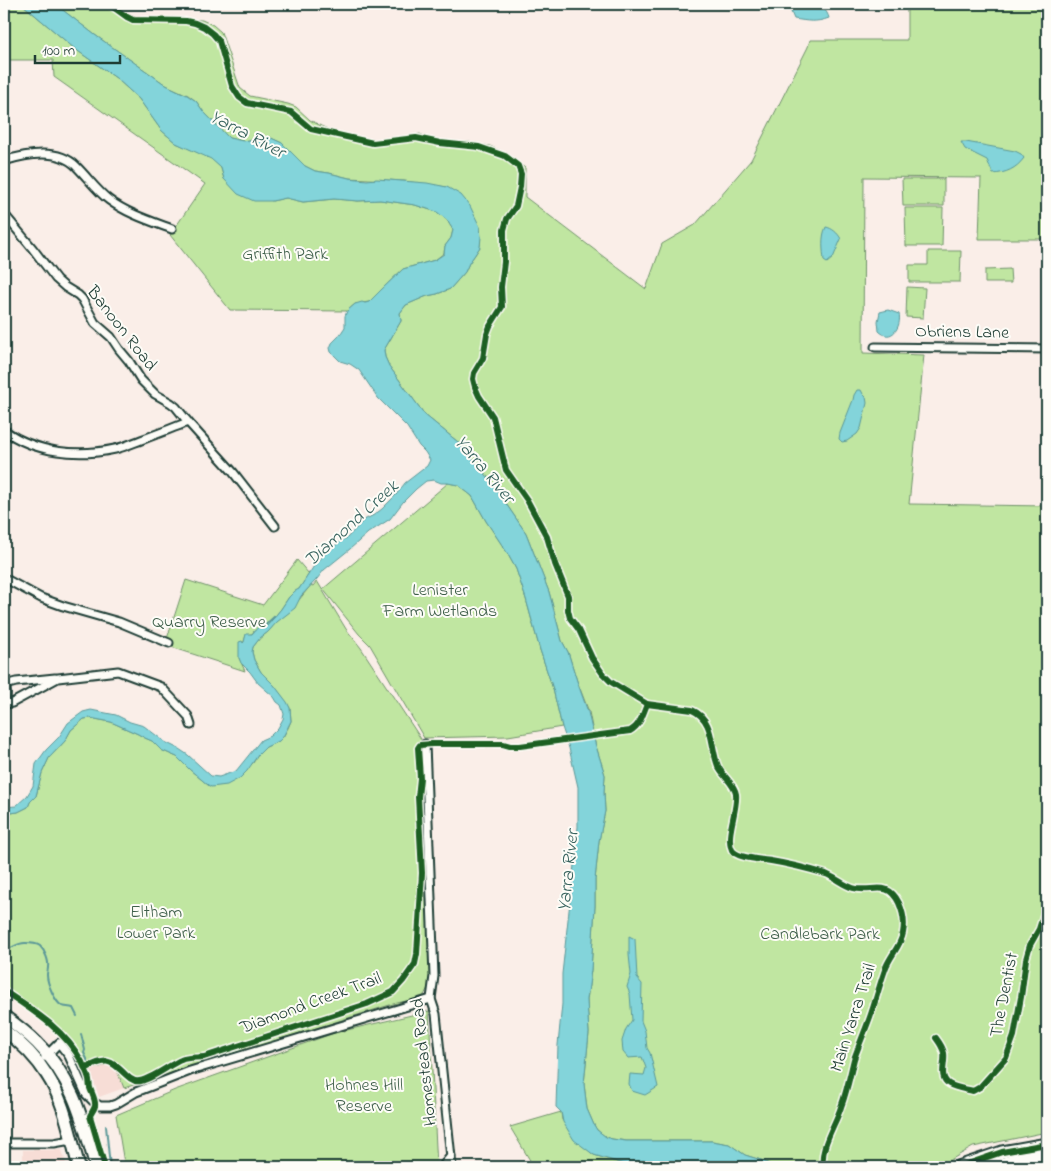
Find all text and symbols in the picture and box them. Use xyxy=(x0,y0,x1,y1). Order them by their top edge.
scale bar xyxy=(35,32,120,64)
text: 100 m xyxy=(42,40,75,62)
water label: Yarra River xyxy=(204,104,291,167)
park label: Griffith Park xyxy=(242,242,328,268)
street label: Banoon Road xyxy=(79,280,163,377)
street label: Obriens Lane xyxy=(915,319,1010,347)
water label: Yarra River xyxy=(447,430,522,512)
water label: Diamond Creek xyxy=(299,474,406,574)
park label: Lenister Farm Wetlands xyxy=(382,578,497,625)
park label: Quarry Reserve xyxy=(152,610,267,636)
water label: Yarra River xyxy=(551,827,587,913)
park label: Eltham Lower Park xyxy=(117,900,195,947)
park label: Candlebark Park xyxy=(760,922,880,948)
street label: The Dentist xyxy=(984,950,1026,1040)
street label: Main Yarra Trail xyxy=(824,960,884,1076)
street label: Diamond Creek Trail xyxy=(236,966,385,1042)
street label: Homestead Road xyxy=(405,997,445,1127)
park label: Hohnes Hill Reserve xyxy=(325,1073,403,1120)

